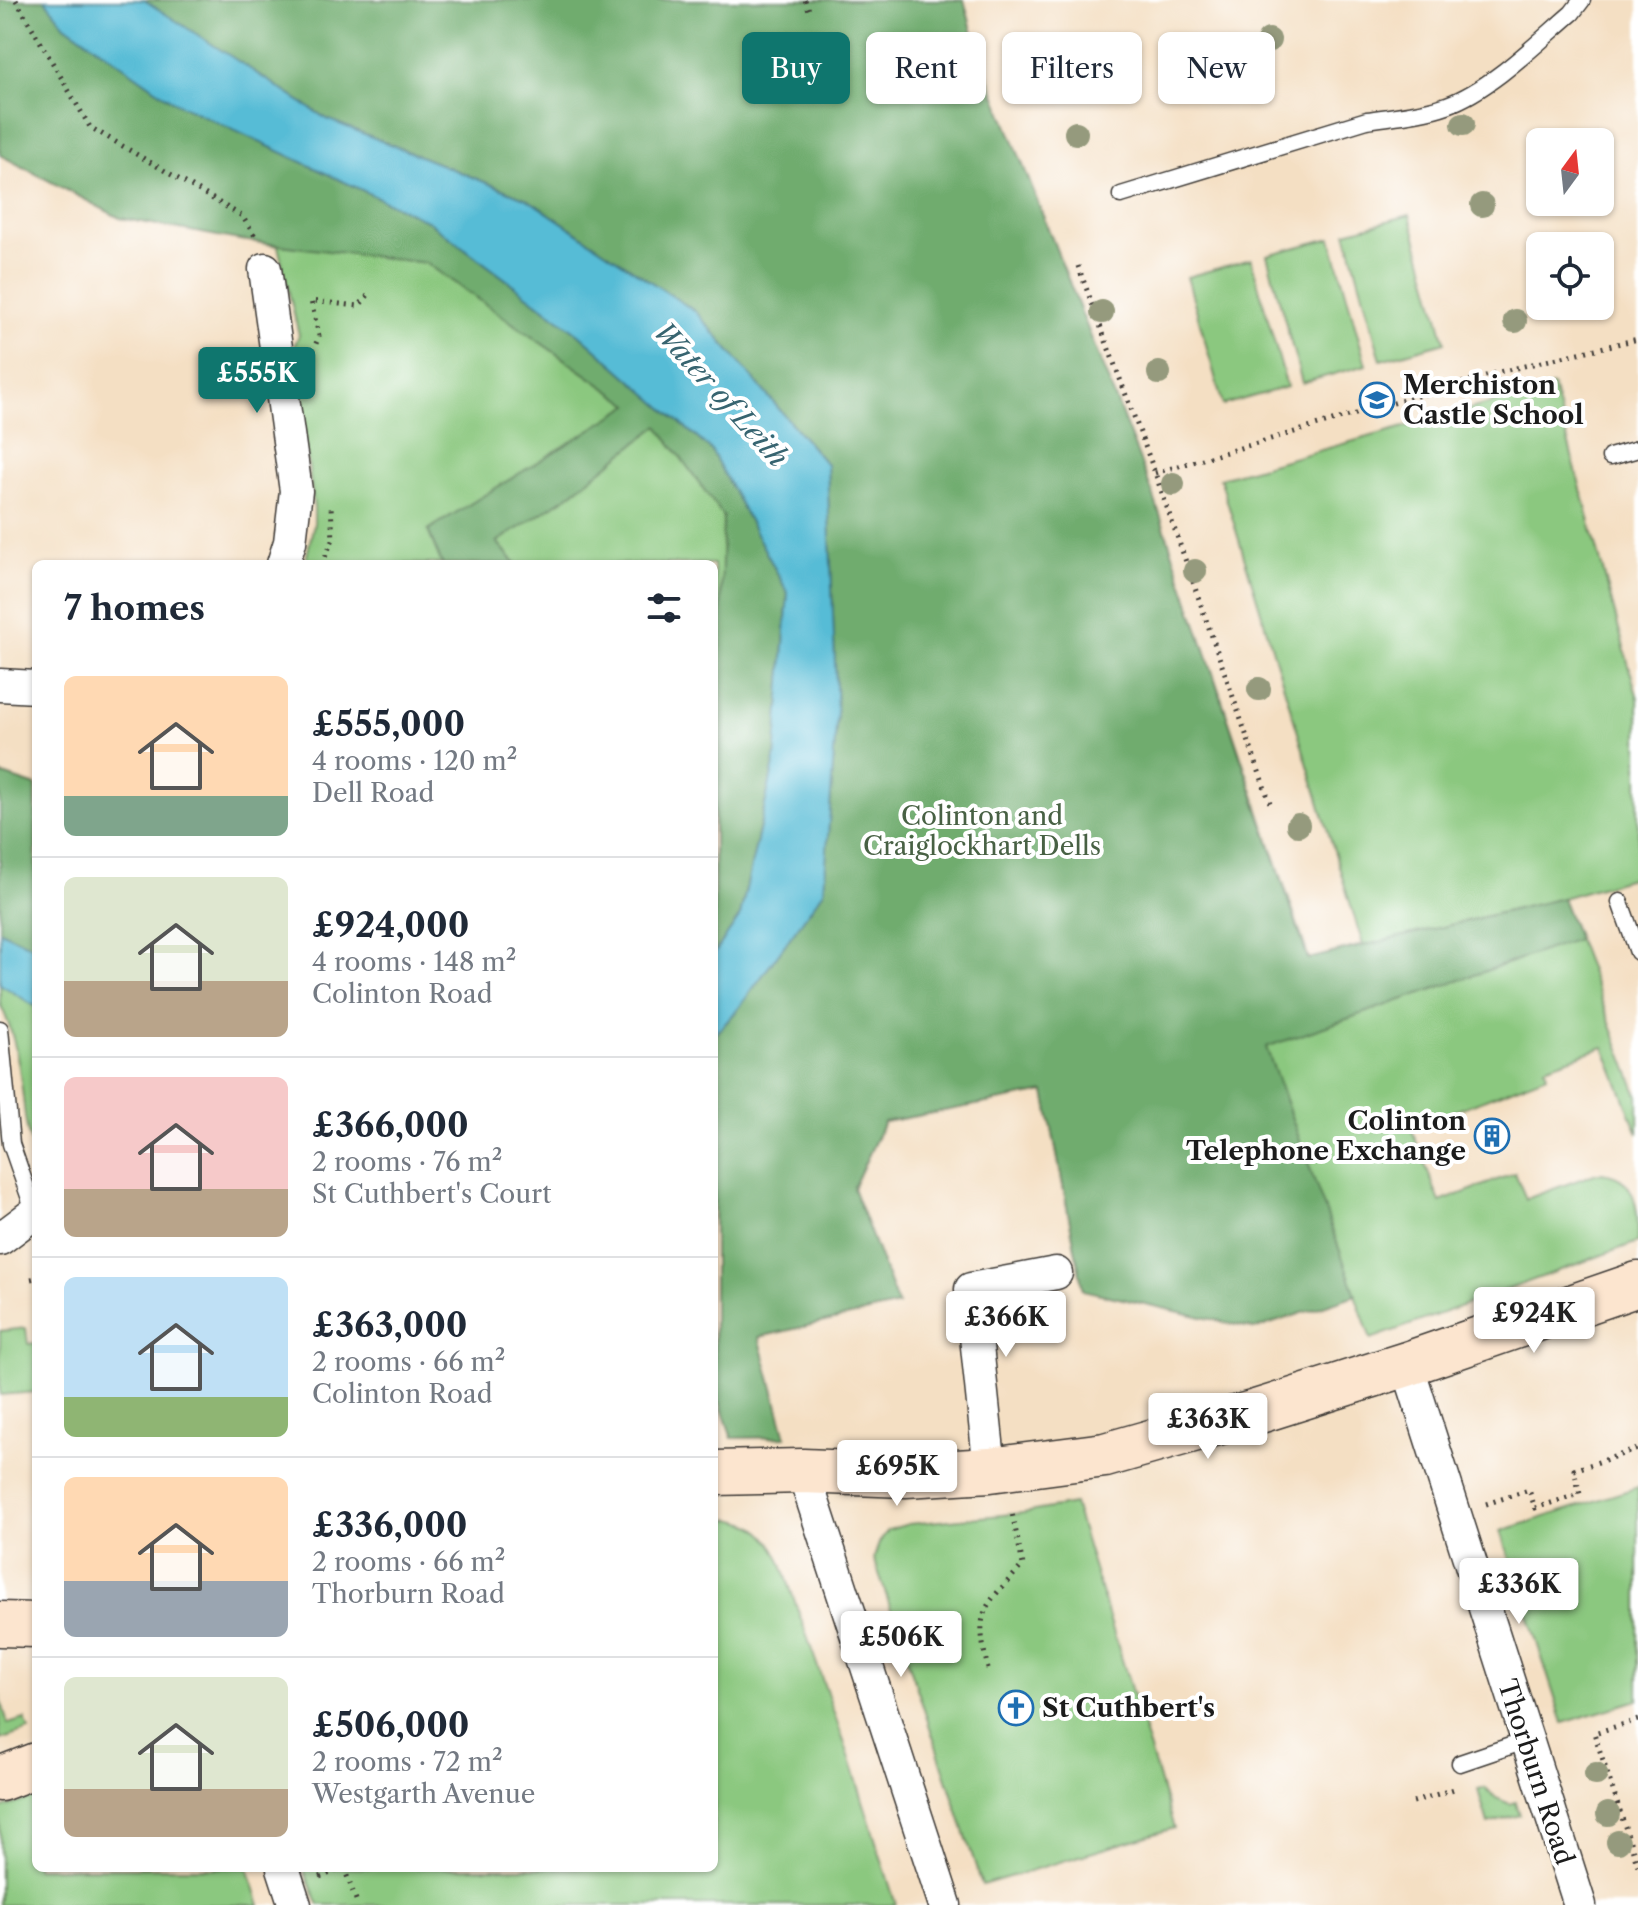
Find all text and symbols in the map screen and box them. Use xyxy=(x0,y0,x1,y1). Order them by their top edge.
chip: Buy xyxy=(742,32,850,104)
chip: Rent xyxy=(866,32,986,104)
chip: Filters xyxy=(1002,32,1142,104)
chip: New xyxy=(1158,32,1275,104)
north arrow xyxy=(1526,128,1614,216)
map controls xyxy=(1526,128,1614,320)
button: locate xyxy=(1526,232,1614,320)
water label: Water of Leith xyxy=(647,314,795,474)
pin: £555K xyxy=(201,347,313,415)
text: £555K xyxy=(216,357,298,389)
place label: Merchiston Castle School xyxy=(1403,369,1584,431)
school or university icon: Merchiston Castle School xyxy=(1358,381,1396,419)
icon: filters xyxy=(642,586,686,630)
text: 7 homes xyxy=(64,587,205,629)
text: £555,000 xyxy=(312,703,465,745)
icon: home xyxy=(128,708,224,804)
text: 4 rooms · 120 m² xyxy=(312,745,517,777)
text: Dell Road xyxy=(312,777,434,809)
park label: Colinton and Craiglockhart Dells xyxy=(863,800,1101,862)
text: £924,000 xyxy=(312,904,469,946)
icon: home xyxy=(128,909,224,1005)
text: 4 rooms · 148 m² xyxy=(312,946,516,978)
text: Colinton Road xyxy=(312,978,493,1010)
text: £366,000 xyxy=(312,1104,469,1146)
place label: Colinton Telephone Exchange xyxy=(1186,1105,1466,1167)
icon: home xyxy=(128,1109,224,1205)
building icon: Colinton Telephone Exchange xyxy=(1473,1117,1511,1155)
text: 2 rooms · 76 m² xyxy=(312,1146,502,1178)
text: St Cuthbert's Court xyxy=(312,1178,551,1210)
pin: £924K xyxy=(1478,1287,1590,1355)
pin: £366K xyxy=(950,1291,1062,1359)
text: £924K xyxy=(1492,1297,1576,1329)
text: £366K xyxy=(964,1301,1048,1333)
text: £363,000 xyxy=(312,1304,468,1346)
icon: home xyxy=(128,1309,224,1405)
text: 2 rooms · 66 m² xyxy=(312,1346,505,1378)
text: Colinton Road xyxy=(312,1378,493,1410)
pin: £363K xyxy=(1152,1393,1264,1461)
text: £363K xyxy=(1166,1403,1250,1435)
pin: £695K xyxy=(841,1440,953,1508)
text: £695K xyxy=(855,1450,939,1482)
text: £336,000 xyxy=(312,1504,468,1546)
icon: home xyxy=(128,1509,224,1605)
text: 2 rooms · 66 m² xyxy=(312,1546,505,1578)
pin: £336K xyxy=(1463,1558,1575,1626)
text: £336K xyxy=(1477,1568,1561,1600)
text: Thorburn Road xyxy=(312,1578,505,1610)
pin: £506K xyxy=(845,1611,957,1679)
text: £506K xyxy=(859,1621,943,1653)
street label: Thorburn Road xyxy=(1491,1675,1581,1869)
church icon: St Cuthbert's xyxy=(997,1689,1035,1727)
place label: St Cuthbert's xyxy=(1042,1692,1215,1724)
text: £506,000 xyxy=(312,1704,470,1746)
icon: home xyxy=(128,1709,224,1805)
text: 2 rooms · 72 m² xyxy=(312,1746,503,1778)
text: Westgarth Avenue xyxy=(312,1778,535,1810)

